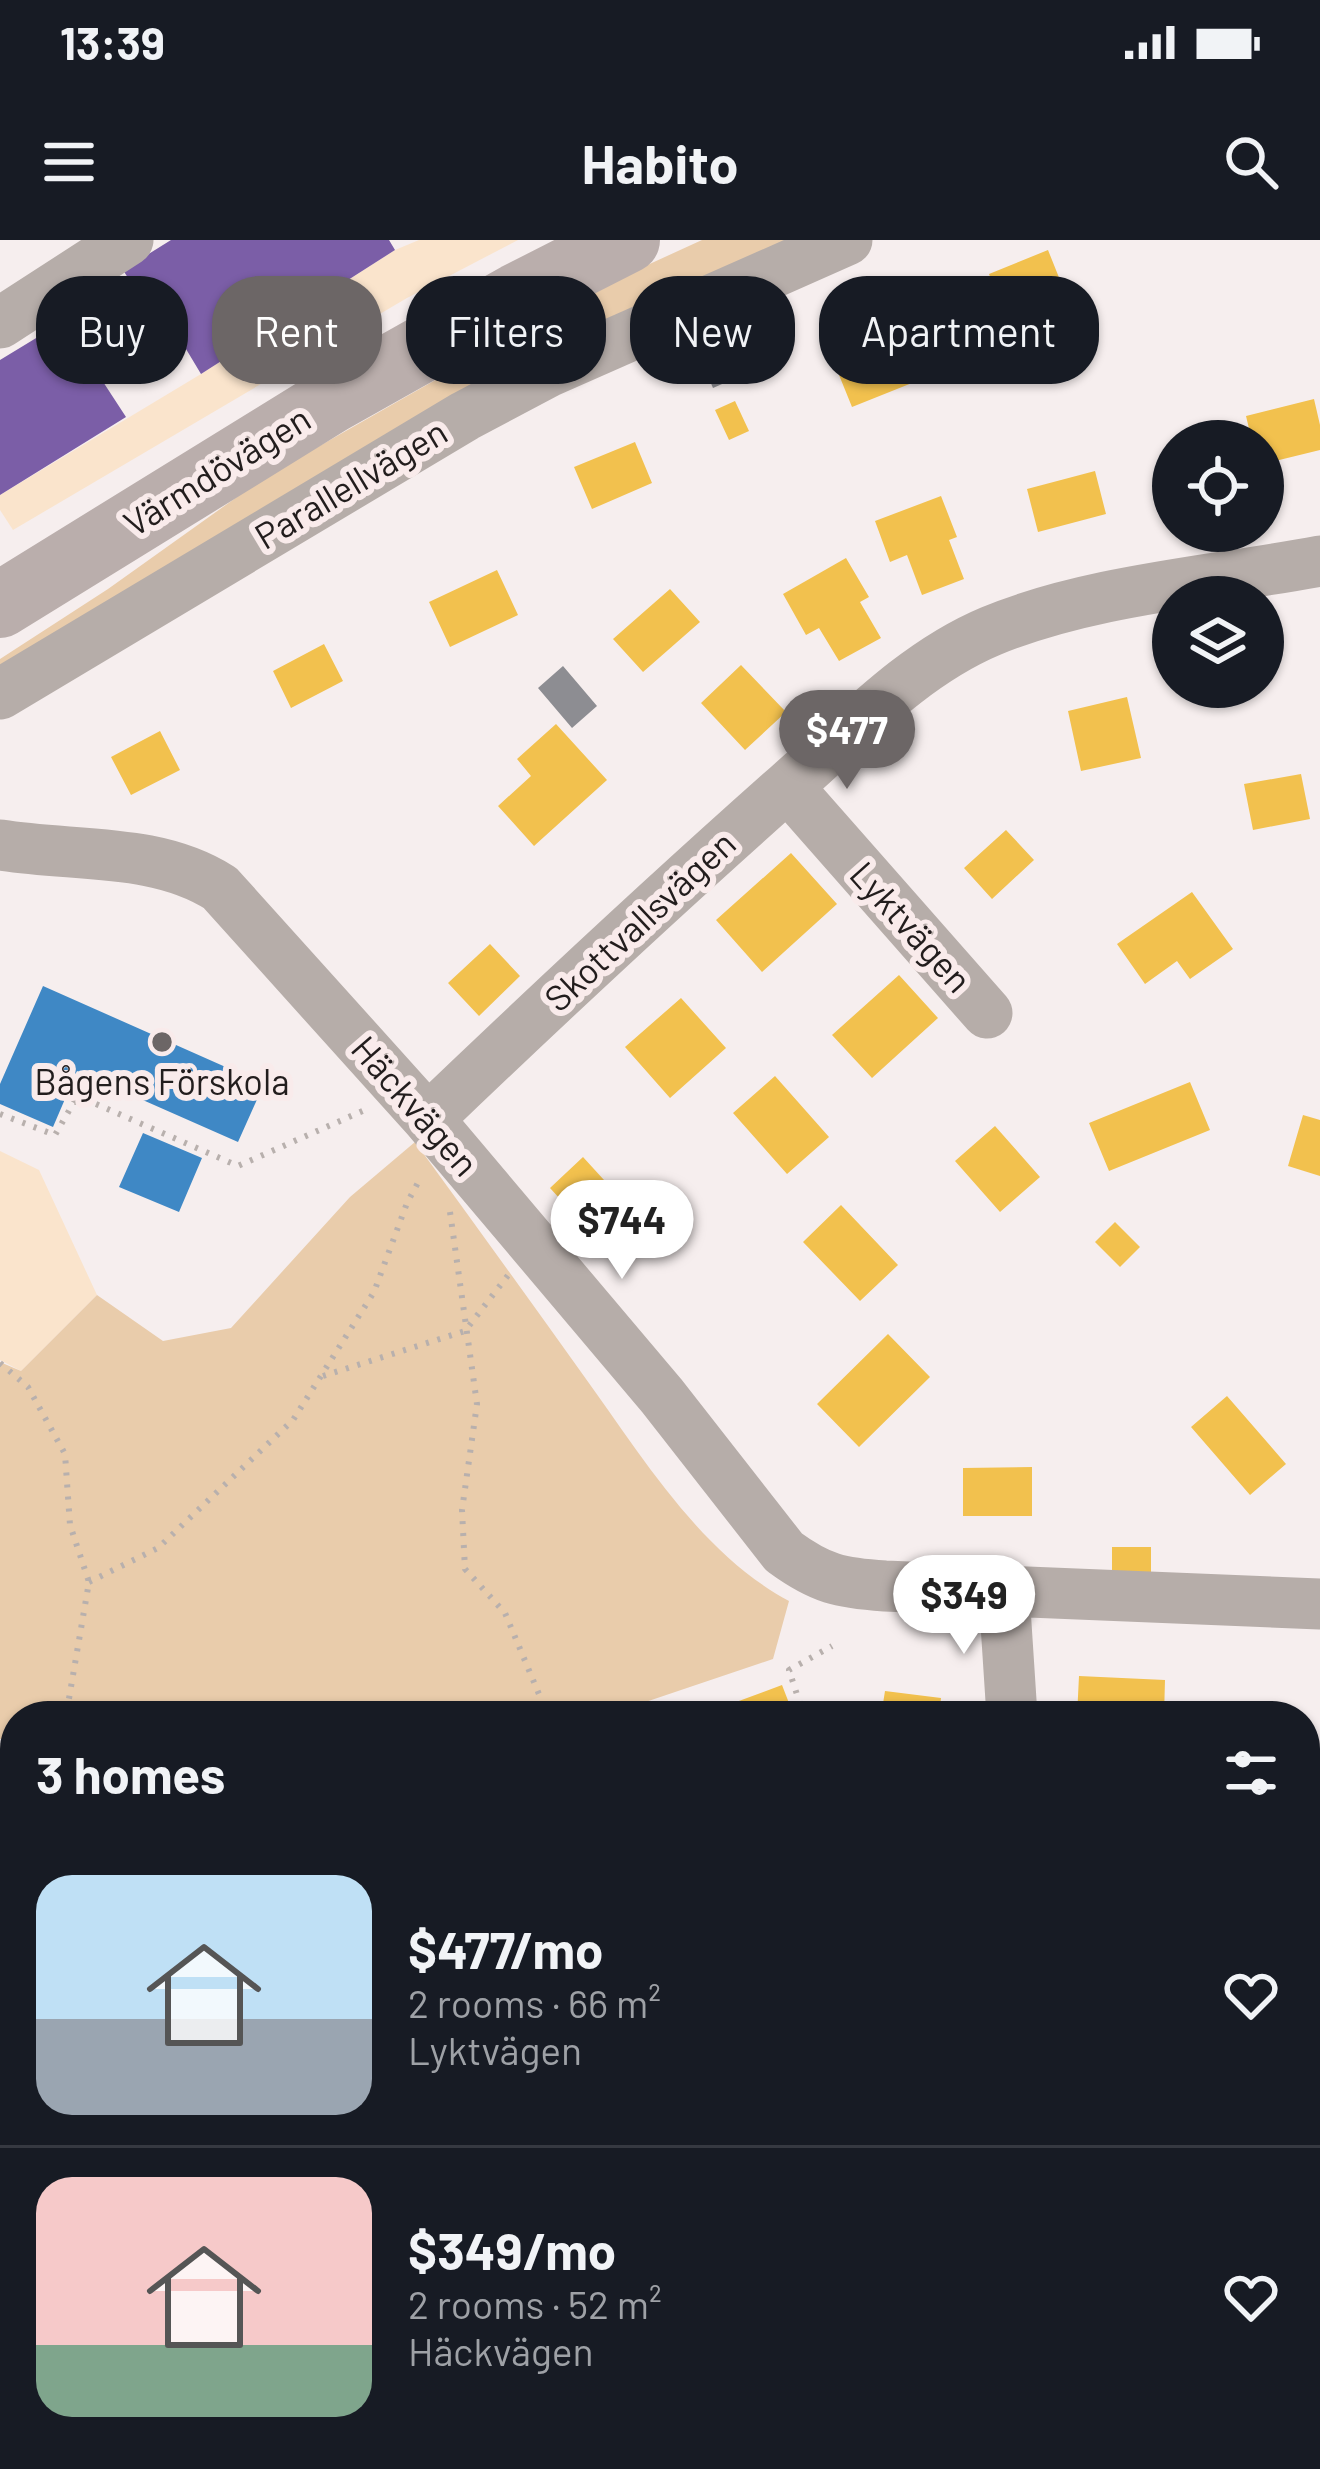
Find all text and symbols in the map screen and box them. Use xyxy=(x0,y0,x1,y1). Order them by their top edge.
text: 13:39 xyxy=(60,15,165,69)
icon: menu xyxy=(36,129,102,195)
icon: search xyxy=(1218,129,1284,195)
text: Habito xyxy=(582,130,738,195)
chip: Buy xyxy=(36,276,188,384)
chip: Rent xyxy=(212,276,382,384)
chip: Filters xyxy=(406,276,606,384)
chip: New xyxy=(630,276,795,384)
chip: Apartment xyxy=(819,276,1099,384)
street label: Värmdövägen xyxy=(115,395,317,544)
street label: Parallellvägen xyxy=(246,409,454,557)
map controls xyxy=(1152,420,1284,708)
button: locate xyxy=(1152,420,1284,552)
button: layers xyxy=(1152,576,1284,708)
pin: $477 xyxy=(776,690,918,792)
text: $477 xyxy=(806,705,888,752)
street label: Skottvallsvägen xyxy=(535,821,743,1019)
street label: Lyktvägen xyxy=(842,852,982,1000)
street label: Häckvägen xyxy=(344,1026,489,1184)
marker: Bågens Förskola xyxy=(149,1029,175,1055)
place label: Bågens Förskola xyxy=(34,1059,290,1102)
pin: $744 xyxy=(551,1180,693,1282)
text: $744 xyxy=(578,1195,666,1242)
pin: $349 xyxy=(893,1555,1035,1657)
text: $349 xyxy=(920,1570,1008,1617)
icon: filters xyxy=(1218,1740,1284,1806)
text: 3 homes xyxy=(36,1743,225,1804)
text: $477/mo xyxy=(408,1918,603,1979)
icon: home xyxy=(132,1923,276,2067)
icon: heart xyxy=(1218,1962,1284,2028)
text: 2 rooms · 66 m² xyxy=(408,1979,661,2026)
text: Lyktvägen xyxy=(408,2026,582,2073)
text: $349/mo xyxy=(408,2219,616,2280)
icon: home xyxy=(132,2225,276,2369)
icon: heart xyxy=(1218,2264,1284,2330)
text: 2 rooms · 52 m² xyxy=(408,2280,662,2327)
text: Häckvägen xyxy=(408,2327,594,2374)

